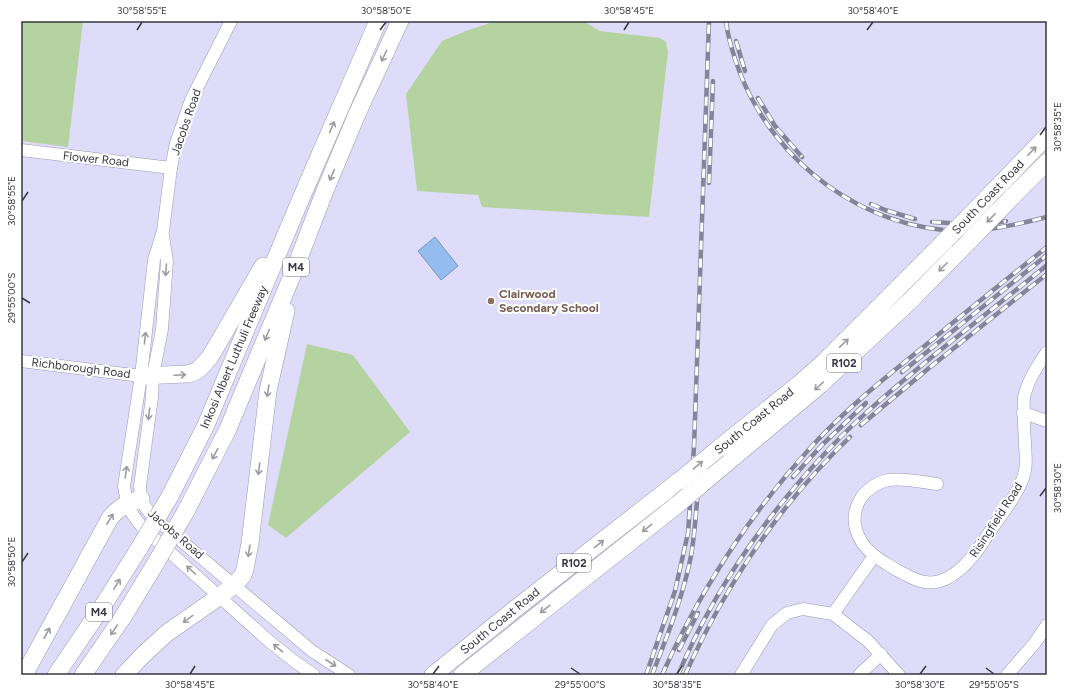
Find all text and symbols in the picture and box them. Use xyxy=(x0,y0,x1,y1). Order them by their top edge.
text: 30°58'55"E xyxy=(117,4,167,17)
text: 30°58'50"E xyxy=(361,4,411,17)
text: 30°58'45"E xyxy=(604,4,654,17)
text: 30°58'40"E xyxy=(847,4,899,17)
one-way arrow xyxy=(380,50,387,62)
street label: Jacobs Road xyxy=(168,87,204,157)
text: 30°58'35"E xyxy=(1051,102,1064,152)
one-way arrow xyxy=(329,122,336,134)
one-way arrow xyxy=(1028,146,1037,156)
street label: Flower Road xyxy=(62,149,130,169)
street label: South Coast Road xyxy=(949,157,1027,237)
one-way arrow xyxy=(327,169,335,181)
text: 30°58'55"E xyxy=(5,176,18,226)
one-way arrow xyxy=(986,213,996,223)
road number: M4 xyxy=(283,258,309,276)
one-way arrow xyxy=(938,262,948,272)
one-way arrow xyxy=(163,263,170,276)
text: 29°55'00"S xyxy=(5,273,18,323)
street label: Inkosi Albert Luthuli Freeway xyxy=(197,283,271,431)
place label: Clairwood Secondary School xyxy=(499,287,599,315)
marker: Clairwood Secondary School xyxy=(486,296,496,306)
one-way arrow xyxy=(263,328,270,340)
one-way arrow xyxy=(141,331,149,344)
one-way arrow xyxy=(839,338,849,348)
road number: R102 xyxy=(827,354,861,372)
street label: Richborough Road xyxy=(31,355,131,381)
one-way arrow xyxy=(173,371,186,378)
one-way arrow xyxy=(813,382,824,391)
one-way arrow xyxy=(264,384,272,397)
street label: South Coast Road xyxy=(712,385,796,457)
one-way arrow xyxy=(146,407,153,420)
one-way arrow xyxy=(211,448,219,460)
one-way arrow xyxy=(693,461,704,470)
one-way arrow xyxy=(255,463,263,476)
text: 30°58'30"E xyxy=(1051,463,1064,513)
one-way arrow xyxy=(122,466,129,479)
street label: Risingfield Road xyxy=(967,480,1025,560)
street label: Jacobs Road xyxy=(145,506,207,562)
one-way arrow xyxy=(106,514,114,525)
one-way arrow xyxy=(642,523,653,532)
text: 30°58'50"E xyxy=(5,537,18,587)
one-way arrow xyxy=(594,539,605,548)
one-way arrow xyxy=(244,544,252,557)
road number: R102 xyxy=(557,554,591,572)
one-way arrow xyxy=(186,566,196,575)
one-way arrow xyxy=(113,578,121,590)
street label: South Coast Road xyxy=(458,585,542,657)
road number: M4 xyxy=(86,603,112,621)
one-way arrow xyxy=(540,604,551,613)
one-way arrow xyxy=(182,614,193,623)
one-way arrow xyxy=(110,624,118,636)
one-way arrow xyxy=(44,627,52,639)
one-way arrow xyxy=(272,643,283,652)
one-way arrow xyxy=(325,659,336,667)
text: 30°58'45"E xyxy=(165,678,215,691)
text: 30°58'40"E xyxy=(407,678,459,691)
text: 29°55'00"S xyxy=(555,678,605,691)
text: 30°58'35"E xyxy=(652,678,702,691)
text: 30°58'30"E xyxy=(895,678,945,691)
text: 29°55'05"S xyxy=(969,678,1019,691)

